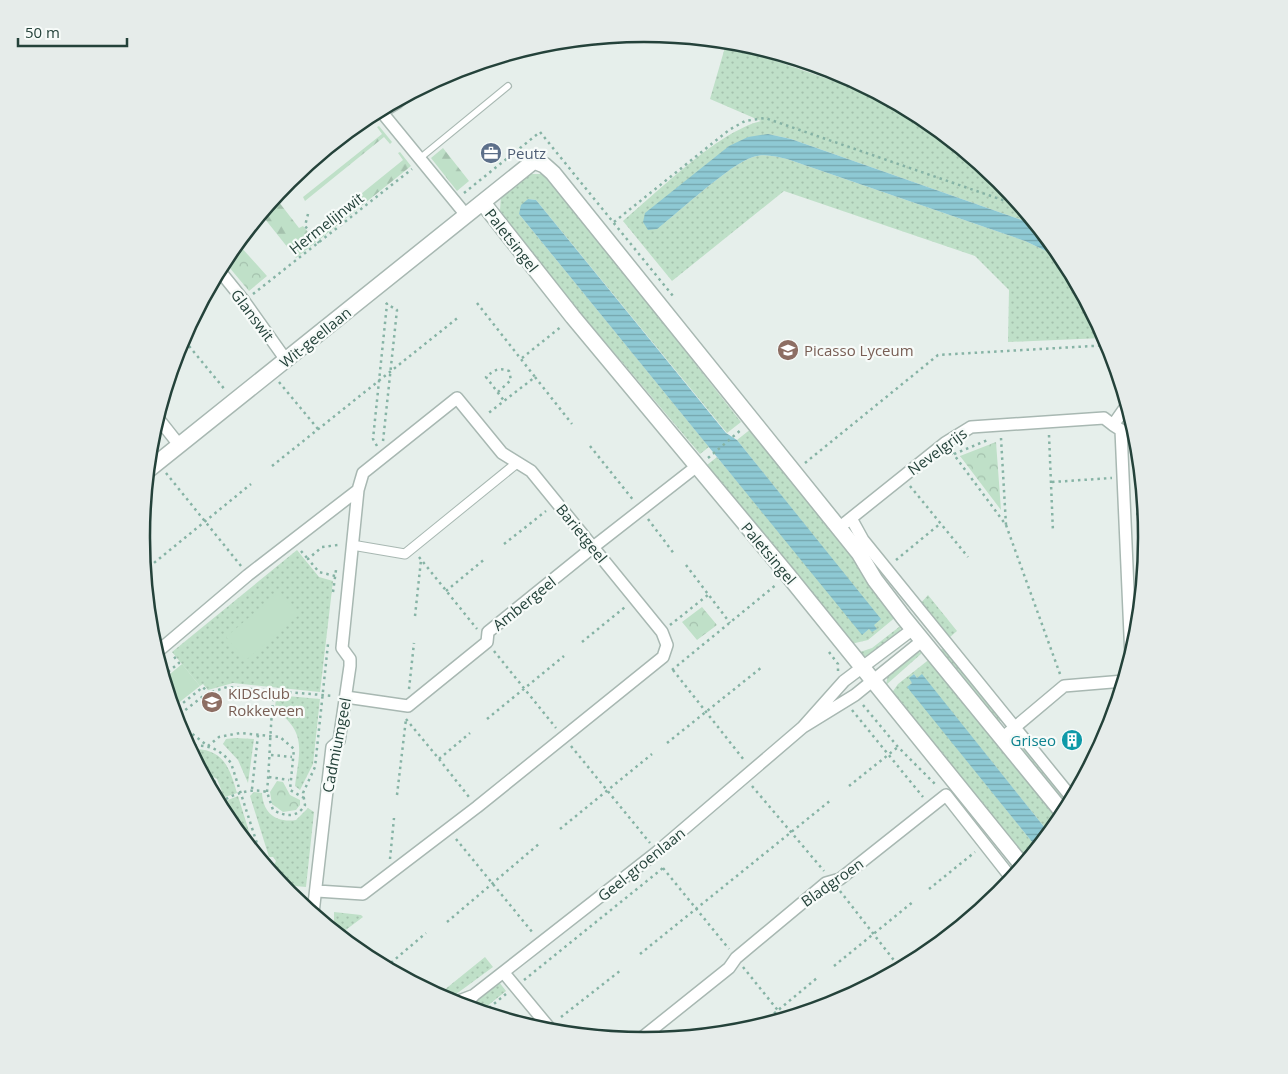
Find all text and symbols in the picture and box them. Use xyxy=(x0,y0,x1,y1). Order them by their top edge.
scale bar xyxy=(18,15,126,47)
text: 50 m xyxy=(25,22,60,42)
office icon: Peutz xyxy=(479,141,503,165)
place label: Peutz xyxy=(507,143,546,163)
street label: Hermelijnwit xyxy=(285,188,367,258)
street label: Paletsingel xyxy=(481,204,543,276)
street label: Glanswit xyxy=(227,285,279,345)
street label: Wit-geellaan xyxy=(275,302,355,372)
school or university icon: Picasso Lyceum xyxy=(776,338,800,362)
place label: Picasso Lyceum xyxy=(804,340,914,360)
street label: Nevelgrijs xyxy=(903,423,971,479)
street label: Barietgeel xyxy=(552,499,612,567)
street label: Paletsingel xyxy=(737,518,801,588)
street label: Ambergeel xyxy=(488,571,560,635)
place label: KIDSclub Rokkeveen xyxy=(228,683,304,720)
school or university icon: KIDSclub Rokkeveen xyxy=(200,690,224,714)
street label: Cadmiumgeel xyxy=(317,696,355,794)
building icon: Griseo xyxy=(1060,728,1084,752)
place label: Griseo xyxy=(1011,730,1056,750)
street label: Geel-groenlaan xyxy=(593,823,689,905)
street label: Bladgroen xyxy=(797,853,867,911)

